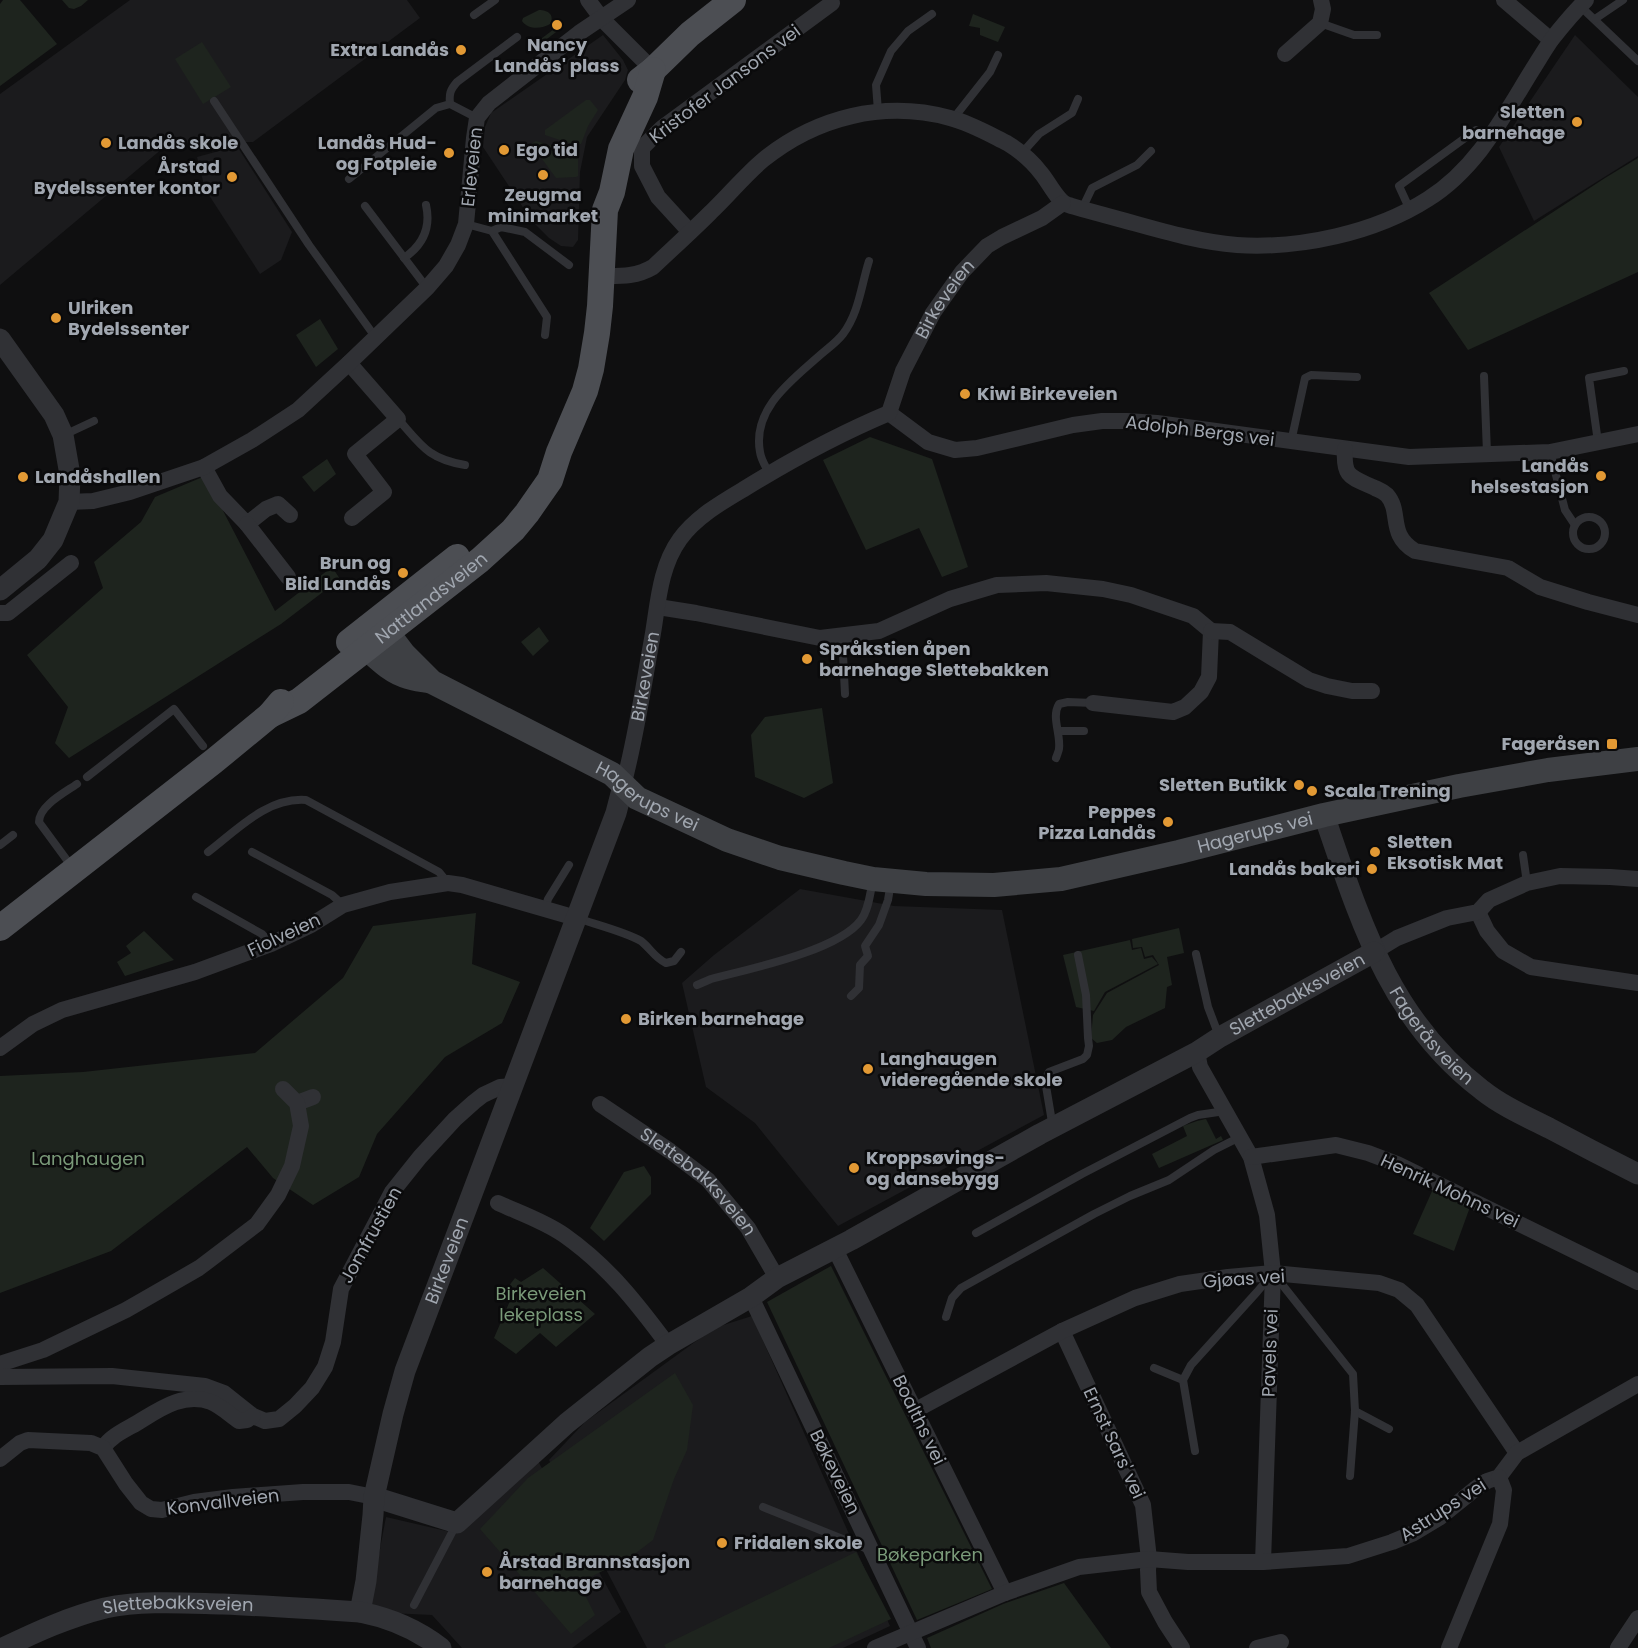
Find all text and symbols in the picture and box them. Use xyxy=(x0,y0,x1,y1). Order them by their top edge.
marker: Nancy Landås' plass xyxy=(550,18,564,32)
street label: Kristofer Jansons vei xyxy=(644,18,806,149)
place label: Nancy Landås' plass xyxy=(494,32,620,78)
place label: Extra Landås xyxy=(330,37,449,62)
marker: Extra Landås xyxy=(454,43,468,57)
place label: Sletten barnehage xyxy=(1462,99,1565,145)
marker: Sletten barnehage xyxy=(1570,115,1584,129)
street label: Erleveien xyxy=(455,126,488,208)
place label: Landås skole xyxy=(118,130,238,155)
place label: Landås Hud- og Fotpleie xyxy=(318,130,437,176)
marker: Landås skole xyxy=(99,136,113,150)
place label: Ego tid xyxy=(516,137,578,162)
marker: Ego tid xyxy=(497,143,511,157)
marker: Landås Hud- og Fotpleie xyxy=(442,146,456,160)
place label: Årstad Bydelssenter kontor xyxy=(34,154,220,200)
marker: Zeugma minimarket xyxy=(536,168,550,182)
marker: Årstad Bydelssenter kontor xyxy=(225,170,239,184)
place label: Zeugma minimarket xyxy=(488,182,598,228)
street label: Birkeveien xyxy=(909,253,980,343)
place label: Ulriken Bydelssenter xyxy=(68,295,190,341)
marker: Ulriken Bydelssenter xyxy=(49,311,63,325)
place label: Kiwi Birkeveien xyxy=(977,381,1118,406)
marker: Kiwi Birkeveien xyxy=(958,387,972,401)
street label: Adolph Bergs vei xyxy=(1124,409,1276,452)
place label: Landås helsestasjon xyxy=(1471,453,1589,499)
place label: Landåshallen xyxy=(35,464,161,489)
marker: Landås helsestasjon xyxy=(1594,469,1608,483)
marker: Landåshallen xyxy=(16,470,30,484)
street label: Nattlandsveien xyxy=(370,546,493,649)
place label: Brun og Blid Landås xyxy=(285,550,391,596)
marker: Brun og Blid Landås xyxy=(396,566,410,580)
street label: Birkeveien xyxy=(625,629,665,723)
place label: Språkstien åpen barnehage Slettebakken xyxy=(819,636,1049,682)
marker: Språkstien åpen barnehage Slettebakken xyxy=(800,652,814,666)
place label: Fageråsen xyxy=(1501,731,1600,756)
marker: Fageråsen xyxy=(1605,737,1619,751)
street label: Hagerups vei xyxy=(592,755,703,837)
place label: Sletten Butikk xyxy=(1159,772,1288,797)
marker: Sletten Butikk xyxy=(1292,778,1306,792)
place label: Scala Trening xyxy=(1324,778,1451,803)
marker: Scala Trening xyxy=(1305,784,1319,798)
place label: Peppes Pizza Landås xyxy=(1038,799,1156,845)
street label: Hagerups vei xyxy=(1194,805,1315,859)
marker: Peppes Pizza Landås xyxy=(1161,815,1175,829)
place label: Sletten Eksotisk Mat xyxy=(1387,829,1503,875)
marker: Sletten Eksotisk Mat xyxy=(1368,845,1382,859)
place label: Landås bakeri xyxy=(1229,856,1360,881)
marker: Landås bakeri xyxy=(1365,862,1379,876)
street label: Fiolveien xyxy=(243,907,324,962)
street label: Slettebakksveien xyxy=(1225,946,1369,1041)
street label: Fageråsveien xyxy=(1384,982,1480,1090)
place label: Birken barnehage xyxy=(638,1006,804,1031)
marker: Birken barnehage xyxy=(619,1012,633,1026)
place label: Langhaugen videregående skole xyxy=(880,1046,1063,1092)
marker: Langhaugen videregående skole xyxy=(861,1062,875,1076)
street label: Slettebakksveien xyxy=(635,1121,763,1240)
place label: Kroppsøvings- og dansebygg xyxy=(866,1145,1005,1191)
park label: Langhaugen xyxy=(31,1146,145,1171)
street label: Henrik Mohns vei xyxy=(1377,1147,1524,1234)
marker: Kroppsøvings- og dansebygg xyxy=(847,1161,861,1175)
street label: Jomfrustien xyxy=(334,1182,407,1288)
street label: Birkeveien xyxy=(419,1213,474,1307)
street label: Gjøas vei xyxy=(1202,1263,1286,1294)
park label: Birkeveien lekeplass xyxy=(496,1281,586,1327)
street label: Pavels vei xyxy=(1255,1308,1284,1397)
street label: Boalths vei xyxy=(887,1371,952,1469)
street label: Ernst Sars' vei xyxy=(1078,1383,1151,1503)
street label: Bøkeveien xyxy=(804,1425,867,1518)
street label: Astrups vei xyxy=(1395,1472,1491,1547)
street label: Konvallveien xyxy=(165,1482,281,1521)
place label: Fridalen skole xyxy=(734,1530,863,1555)
marker: Fridalen skole xyxy=(715,1536,729,1550)
park label: Bøkeparken xyxy=(877,1542,983,1567)
place label: Årstad Brannstasjon barnehage xyxy=(499,1549,690,1595)
marker: Årstad Brannstasjon barnehage xyxy=(480,1565,494,1579)
street label: Slettebakksveien xyxy=(100,1590,254,1620)

